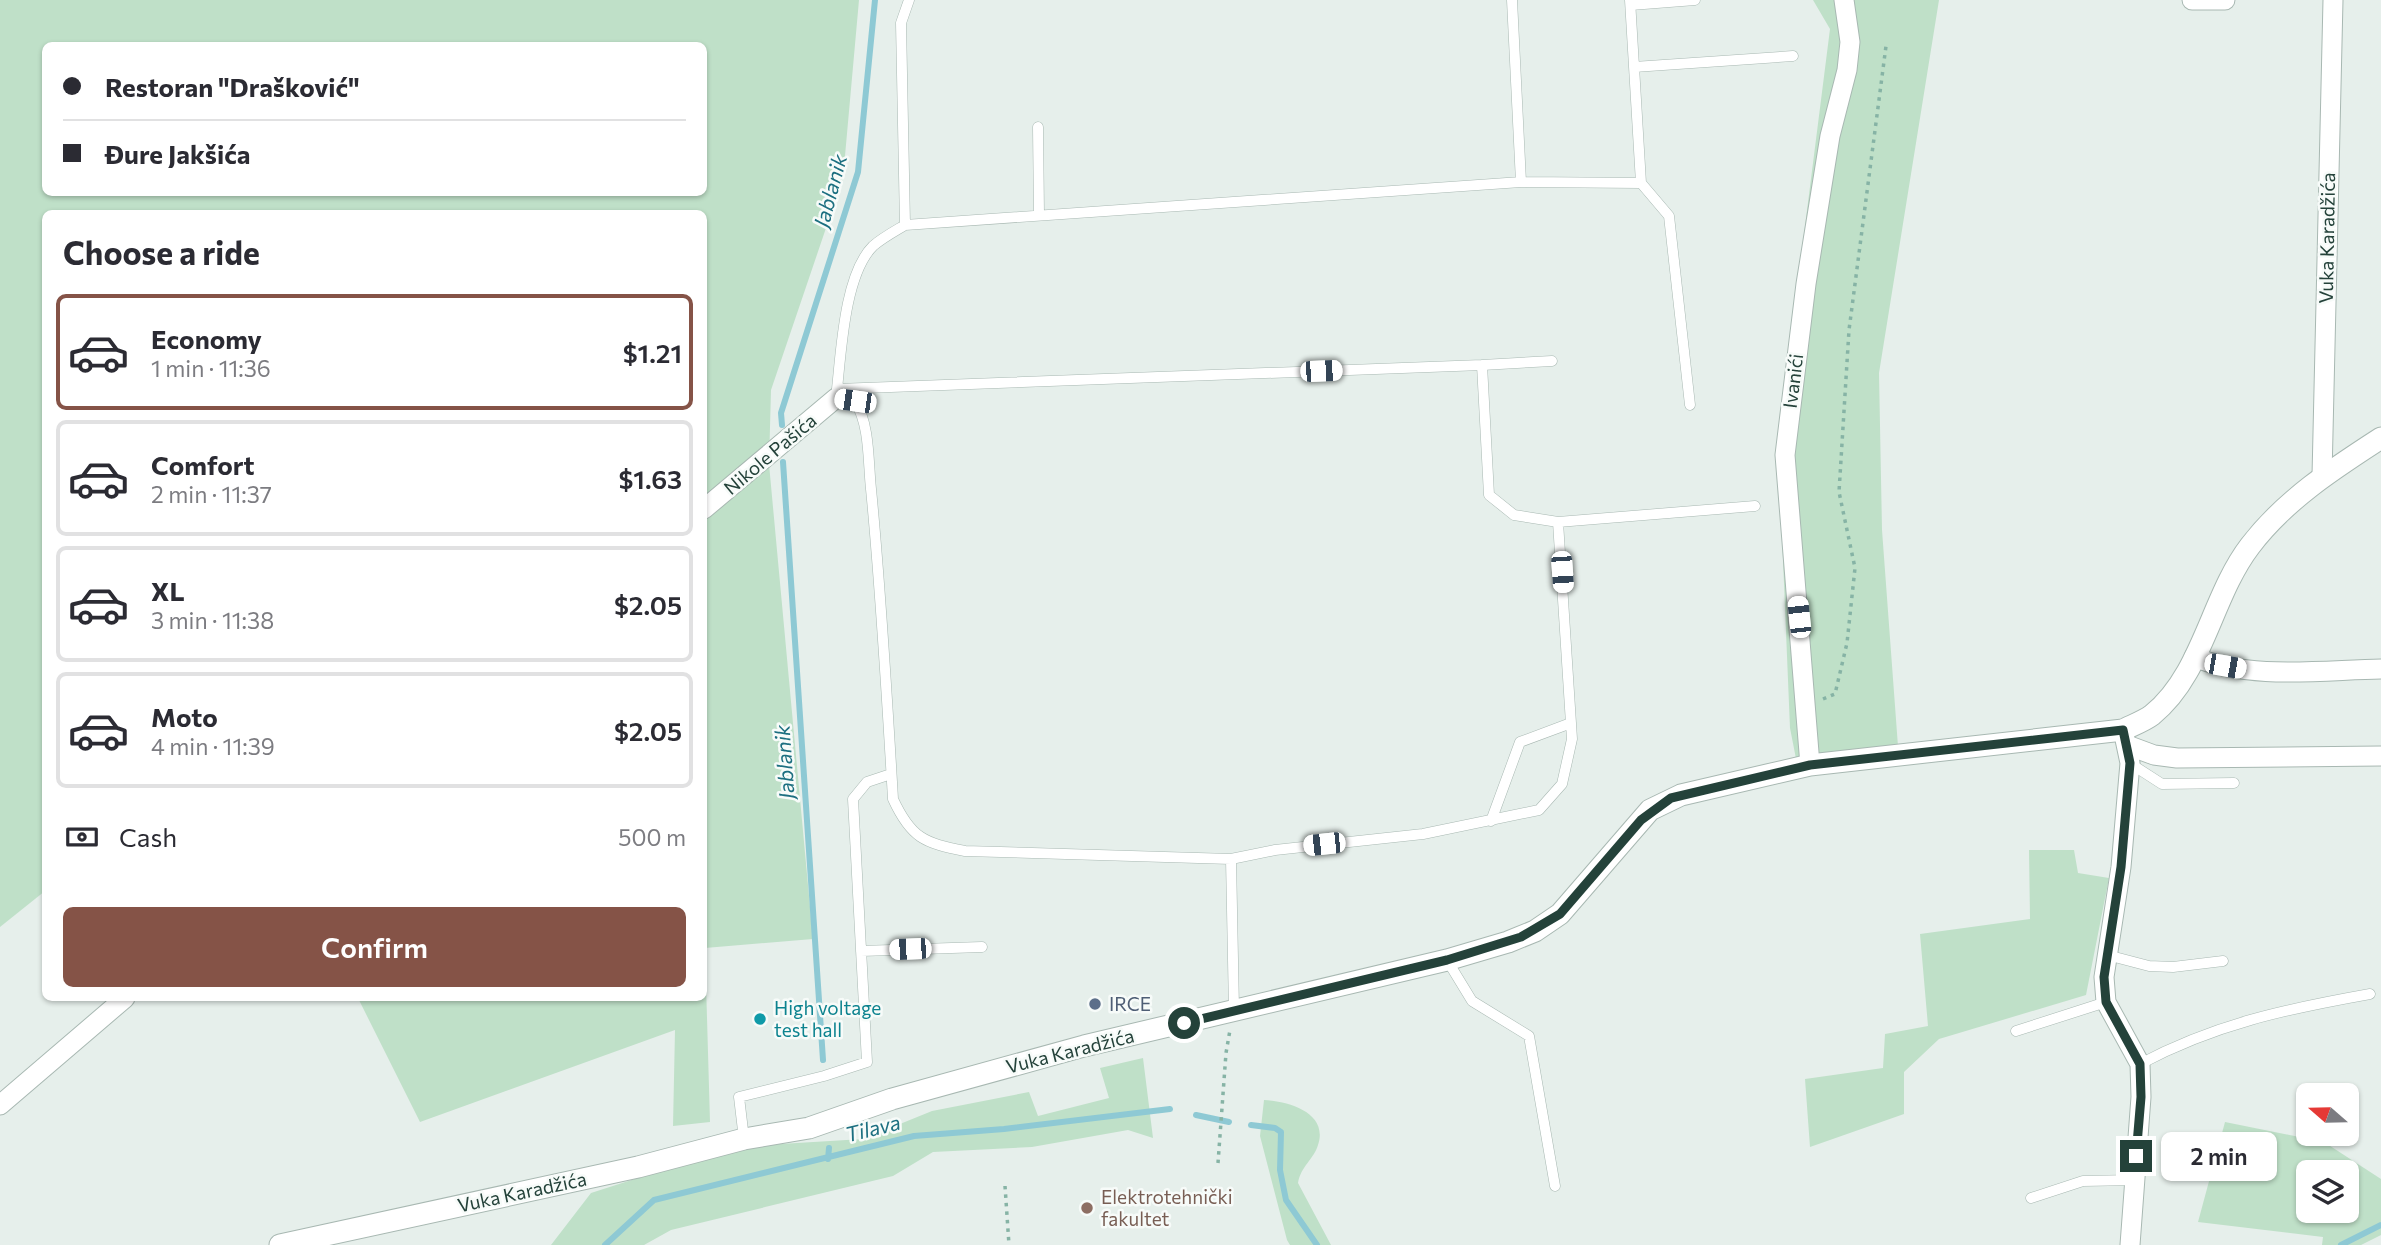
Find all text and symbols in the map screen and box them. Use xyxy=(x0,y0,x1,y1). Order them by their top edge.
text: Restoran "Drašković" xyxy=(105,71,360,102)
text: Đure Jakšića xyxy=(105,138,251,169)
water label: Jablanik xyxy=(807,151,851,232)
street label: Vuka Karadžića xyxy=(2314,172,2339,304)
text: Choose a ride xyxy=(63,232,260,272)
icon: car xyxy=(67,321,130,384)
text: Economy xyxy=(151,323,262,354)
text: $1.21 xyxy=(623,337,682,368)
street label: Ivanići xyxy=(1778,352,1807,410)
text: 1 min · 11:36 xyxy=(151,354,271,382)
car xyxy=(1300,360,1343,382)
car xyxy=(833,388,878,414)
street label: Nikole Pašića xyxy=(719,408,821,499)
icon: car xyxy=(67,447,130,510)
text: Comfort xyxy=(151,449,254,480)
text: $1.63 xyxy=(619,463,682,494)
text: 2 min · 11:37 xyxy=(151,480,272,508)
car xyxy=(1551,550,1574,594)
icon: car xyxy=(67,573,130,636)
text: XL xyxy=(151,575,185,606)
text: $2.05 xyxy=(614,589,682,620)
car xyxy=(1787,595,1812,639)
text: 3 min · 11:38 xyxy=(151,606,274,634)
car xyxy=(2203,652,2248,680)
icon: car xyxy=(67,699,130,762)
text: Moto xyxy=(151,701,218,732)
text: $2.05 xyxy=(614,715,682,746)
water label: Jablanik xyxy=(768,723,799,802)
text: 4 min · 11:39 xyxy=(151,732,275,760)
icon: cash xyxy=(63,818,101,856)
text: Cash xyxy=(119,821,177,852)
text: 500 m xyxy=(618,823,686,851)
car xyxy=(1303,831,1346,857)
button: Confirm xyxy=(63,907,686,987)
car xyxy=(889,938,932,960)
place label: IRCE xyxy=(1109,992,1151,1015)
place label: High voltage test hall xyxy=(774,996,881,1041)
marker: IRCE xyxy=(1087,996,1103,1012)
route start xyxy=(1168,1007,1200,1039)
marker: High voltage test hall xyxy=(752,1011,768,1027)
street label: Vuka Karadžića xyxy=(1003,1023,1136,1078)
north arrow xyxy=(2296,1083,2359,1146)
map controls xyxy=(2296,1083,2359,1223)
water label: Tilava xyxy=(842,1109,903,1146)
callout: 2 min xyxy=(2160,1132,2276,1180)
route end xyxy=(2120,1140,2152,1172)
text: 2 min xyxy=(2191,1142,2247,1170)
button: layers xyxy=(2296,1160,2359,1223)
street label: Vuka Karadžića xyxy=(455,1167,588,1216)
place label: Elektrotehnički fakultet xyxy=(1101,1185,1233,1230)
marker: Elektrotehnički fakultet xyxy=(1079,1200,1095,1216)

